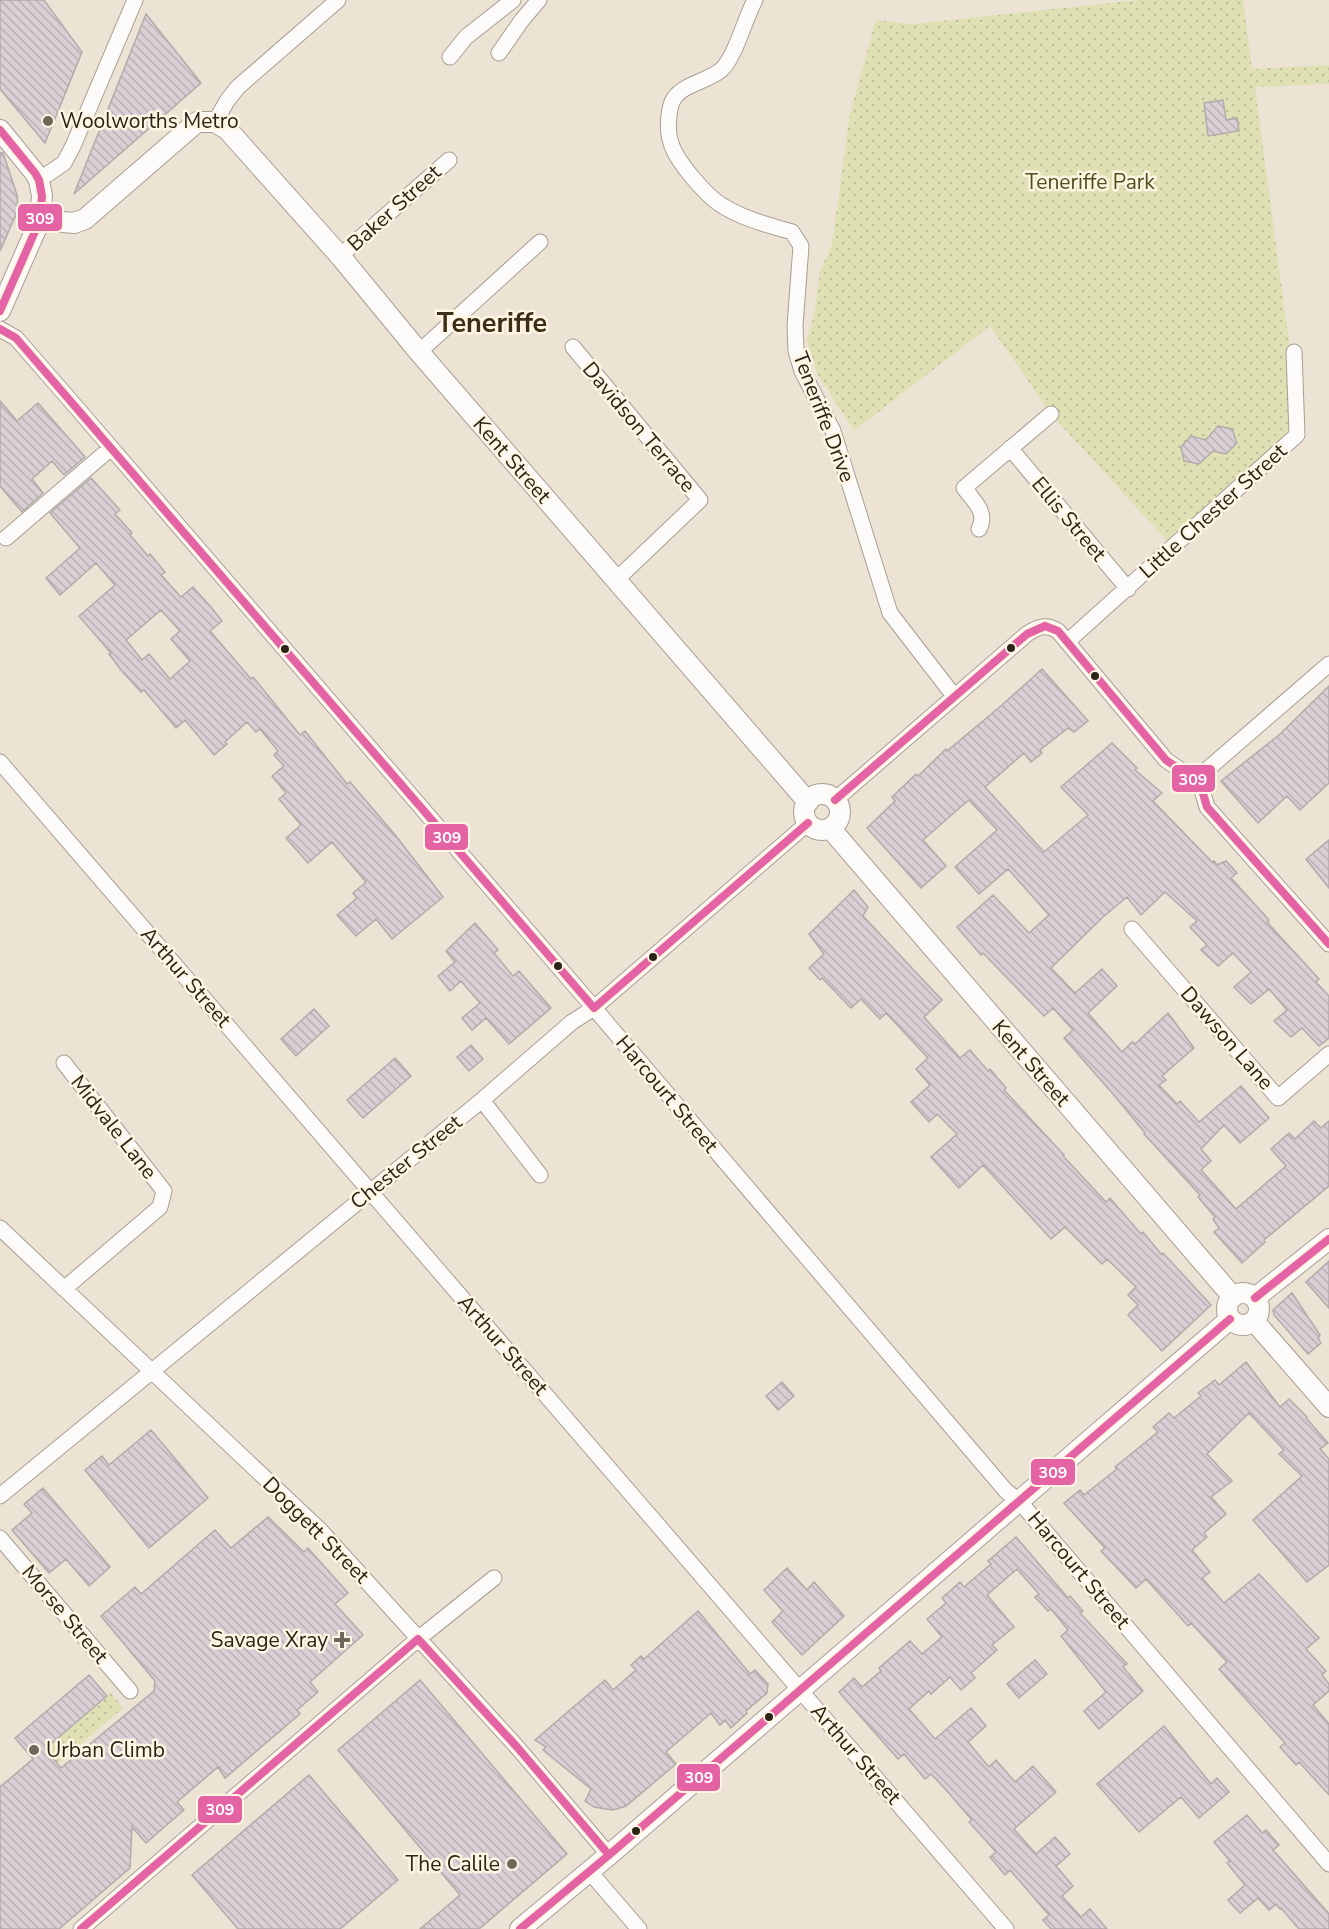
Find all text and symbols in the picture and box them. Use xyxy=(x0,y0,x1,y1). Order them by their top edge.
place label: Woolworths Metro xyxy=(60,107,239,135)
marker: Woolworths Metro xyxy=(41,114,55,128)
street label: Baker Street xyxy=(341,158,447,258)
park label: Teneriffe Park xyxy=(1025,168,1155,196)
line badge: 309 xyxy=(17,203,63,232)
text: 309 xyxy=(26,208,54,230)
district label: Teneriffe xyxy=(437,305,547,342)
street label: Teneriffe Drive xyxy=(786,348,862,486)
street label: Davidson Terrace xyxy=(576,356,702,498)
street label: Kent Street xyxy=(467,411,558,510)
street label: Little Chester Street xyxy=(1133,437,1293,585)
street label: Ellis Street xyxy=(1025,471,1113,568)
unlabelled marker xyxy=(1005,642,1017,654)
unlabelled marker xyxy=(279,643,291,655)
unlabelled marker xyxy=(1089,670,1101,682)
line badge: 309 xyxy=(1171,764,1216,793)
text: 309 xyxy=(1179,769,1207,791)
line badge: 309 xyxy=(424,823,469,851)
text: 309 xyxy=(433,827,461,849)
street label: Arthur Street xyxy=(135,921,238,1034)
unlabelled marker xyxy=(647,951,659,963)
unlabelled marker xyxy=(552,960,564,972)
street label: Dawson Lane xyxy=(1174,980,1280,1096)
street label: Kent Street xyxy=(986,1014,1077,1113)
street label: Harcourt Street xyxy=(609,1029,725,1159)
street label: Midvale Lane xyxy=(64,1069,164,1185)
street label: Chester Street xyxy=(344,1108,468,1216)
street label: Arthur Street xyxy=(452,1289,555,1402)
line badge: 309 xyxy=(1030,1458,1076,1486)
text: 309 xyxy=(1039,1462,1067,1484)
street label: Doggett Street xyxy=(257,1471,376,1590)
street label: Harcourt Street xyxy=(1021,1505,1137,1635)
street label: Morse Street xyxy=(15,1559,115,1670)
place label: Savage Xray xyxy=(211,1626,328,1654)
marker: Savage Xray xyxy=(333,1631,351,1649)
street label: Arthur Street xyxy=(805,1698,908,1811)
unlabelled marker xyxy=(763,1711,775,1723)
place label: Urban Climb xyxy=(46,1736,165,1764)
marker: Urban Climb xyxy=(27,1743,41,1757)
line badge: 309 xyxy=(676,1763,721,1792)
text: 309 xyxy=(685,1767,713,1789)
line badge: 309 xyxy=(197,1795,243,1824)
text: 309 xyxy=(206,1799,234,1821)
unlabelled marker xyxy=(630,1825,642,1837)
place label: The Calile xyxy=(406,1850,500,1878)
marker: The Calile xyxy=(505,1857,519,1871)

